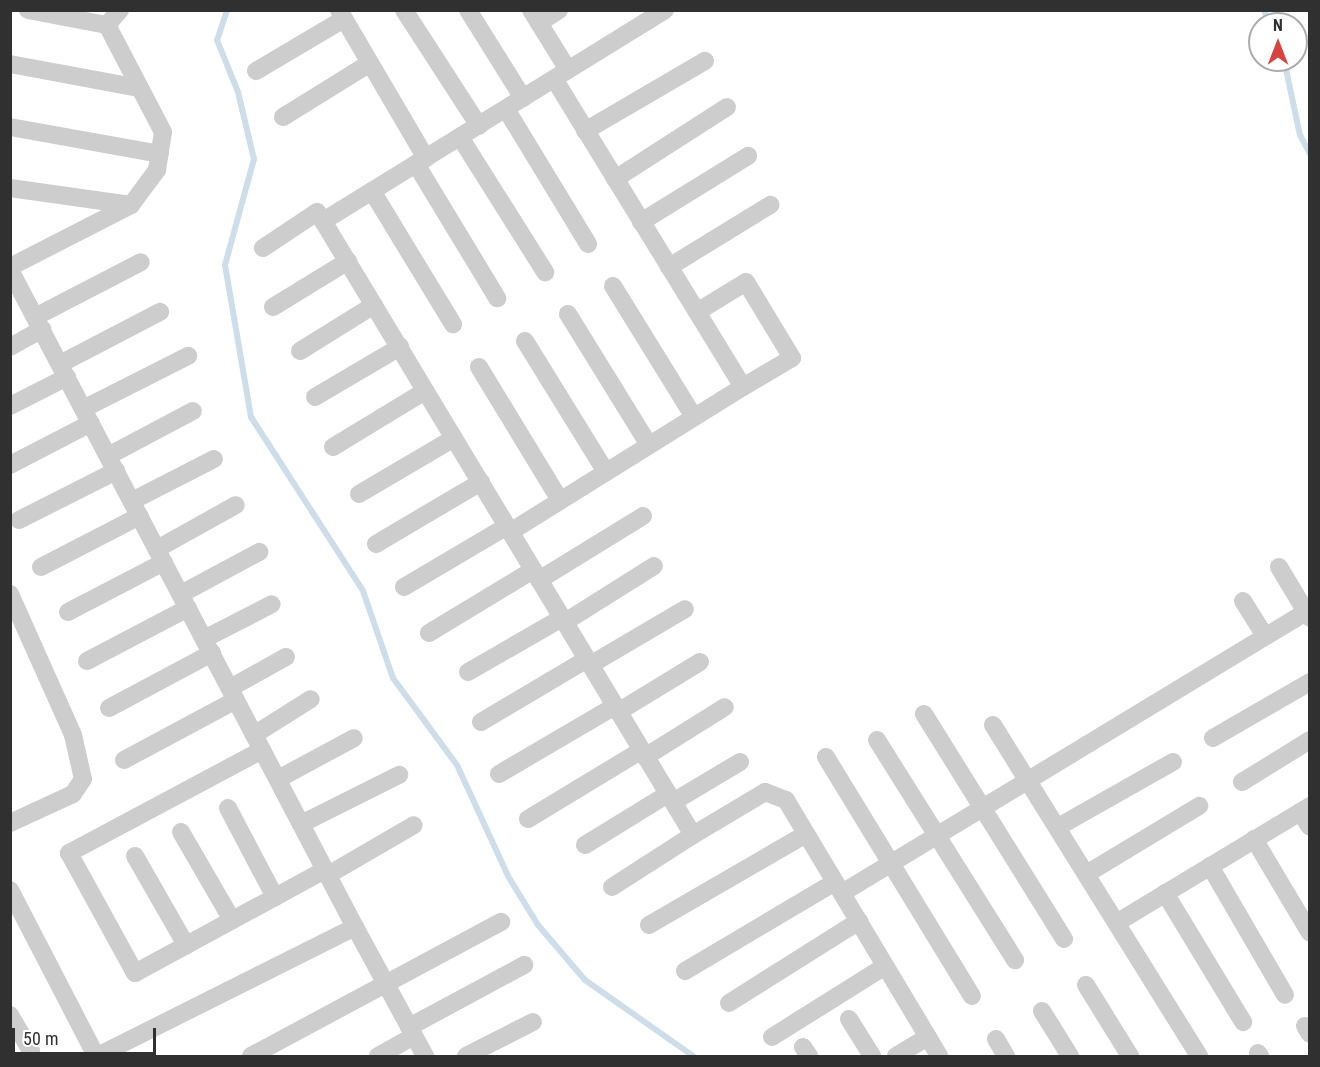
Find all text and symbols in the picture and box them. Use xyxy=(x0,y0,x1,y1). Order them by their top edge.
north arrow xyxy=(1248,12,1308,72)
text: N xyxy=(1273,16,1283,35)
scale bar xyxy=(15,1016,159,1054)
text: 50 m xyxy=(23,1028,58,1049)

